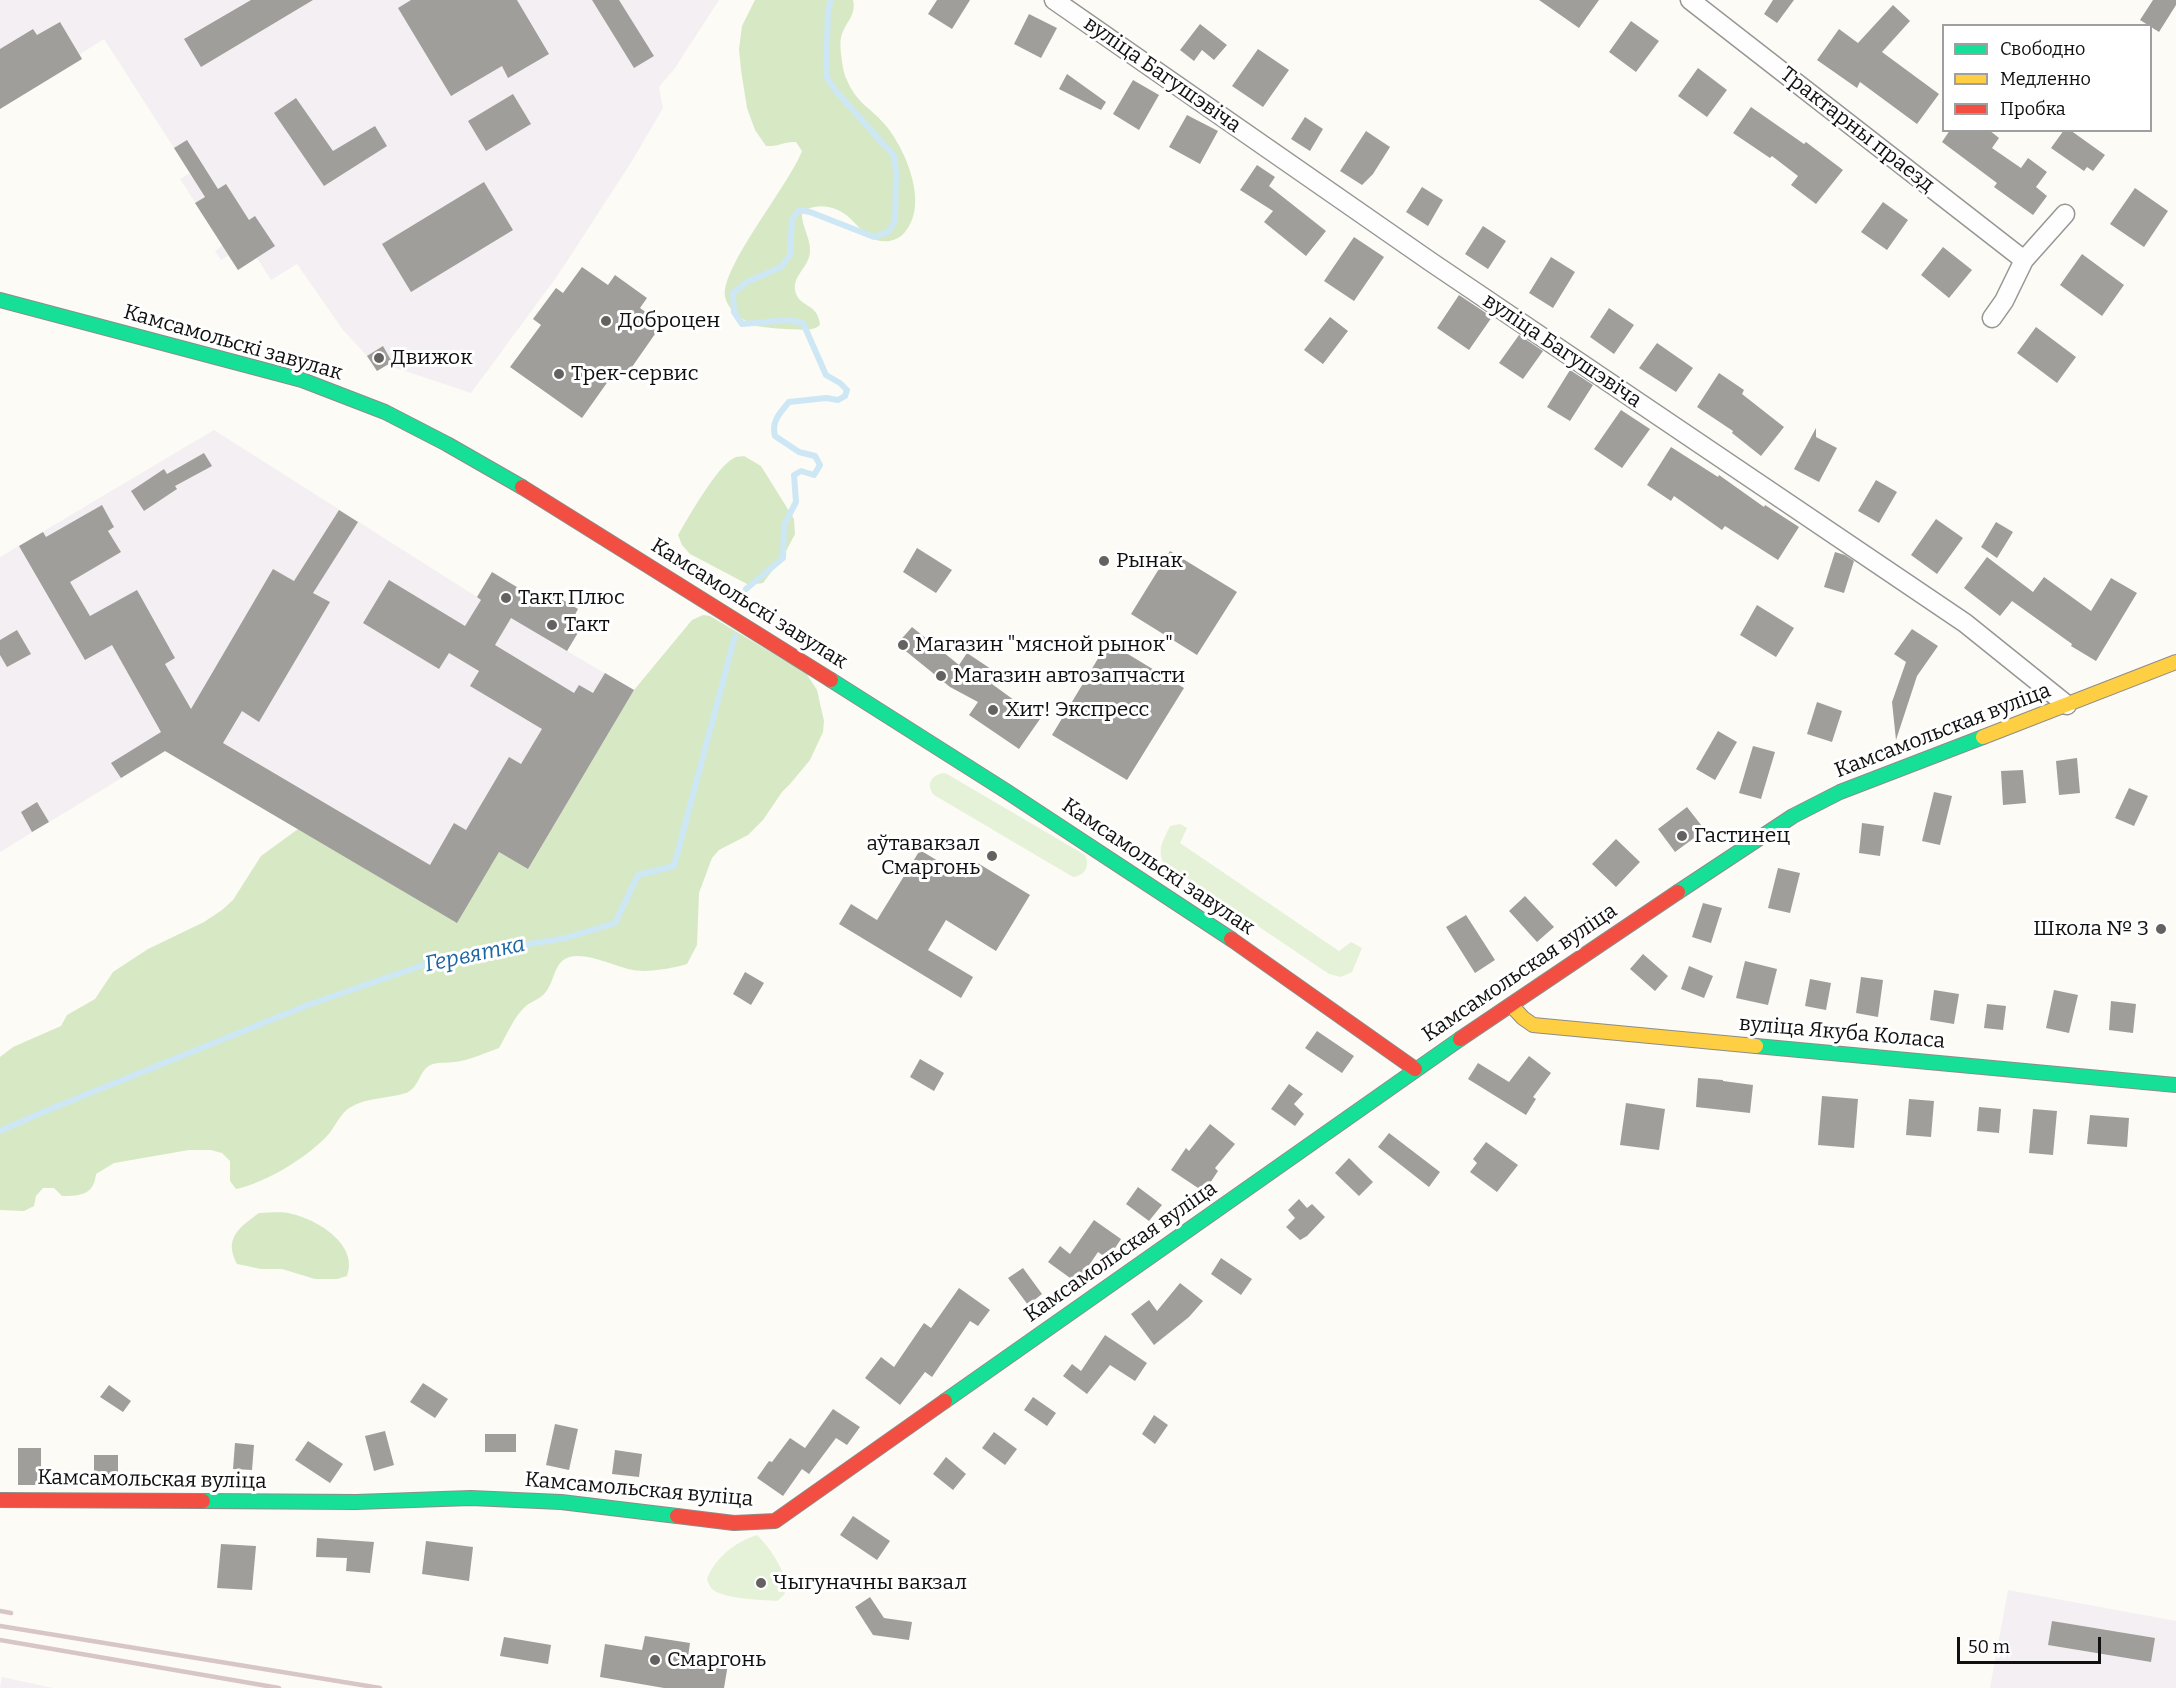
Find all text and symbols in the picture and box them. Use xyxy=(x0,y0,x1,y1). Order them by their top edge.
street label: вуліца Багушэвіча xyxy=(1079,11,1245,139)
legend xyxy=(1942,24,2152,132)
text: Свободно xyxy=(2000,38,2085,60)
street label: Трактарны праезд xyxy=(1775,62,1939,198)
text: Медленно xyxy=(2000,68,2091,90)
text: Пробка xyxy=(2000,98,2066,120)
street label: вуліца Багушэвіча xyxy=(1478,289,1646,413)
street label: Камсамольскі завулак xyxy=(121,300,345,386)
place label: Доброцен xyxy=(618,308,720,334)
marker: Доброцен xyxy=(599,314,613,328)
place label: Движок xyxy=(391,345,472,371)
marker: Движок xyxy=(372,351,386,365)
place label: Трек-сервис xyxy=(571,361,698,387)
marker: Трек-сервис xyxy=(552,367,566,381)
street label: Камсамольскі завулак xyxy=(646,533,852,675)
place label: Рынак xyxy=(1116,548,1183,574)
marker: Рынак xyxy=(1097,554,1111,568)
place label: Такт Плюс xyxy=(518,585,625,611)
marker: Такт Плюс xyxy=(499,591,513,605)
place label: Такт xyxy=(564,612,609,638)
marker: Такт xyxy=(545,618,559,632)
place label: Магазин "мясной рынок" xyxy=(915,632,1173,658)
marker: Магазин "мясной рынок" xyxy=(896,638,910,652)
place label: Магазин автозапчасти xyxy=(953,663,1185,689)
marker: Магазин автозапчасти xyxy=(934,669,948,683)
street label: Камсамольская вуліца xyxy=(1831,678,2055,784)
place label: Хит! Экспресс xyxy=(1005,697,1149,723)
marker: Хит! Экспресс xyxy=(986,703,1000,717)
street label: Камсамольскі завулак xyxy=(1057,793,1259,941)
place label: Гастинец xyxy=(1694,823,1790,849)
marker: Гастинец xyxy=(1675,829,1689,843)
place label: аўтавакзал Смаргонь xyxy=(867,831,980,881)
marker: аўтавакзал Смаргонь xyxy=(985,849,999,863)
street label: Камсамольская вуліца xyxy=(1418,898,1622,1048)
place label: Школа № 3 xyxy=(2033,916,2149,942)
marker: Школа № 3 xyxy=(2154,922,2168,936)
water label: Гервятка xyxy=(422,931,528,979)
street label: вуліца Якуба Коласа xyxy=(1738,1011,1946,1055)
street label: Камсамольская вуліца xyxy=(1020,1176,1222,1328)
street label: Камсамольская вуліца xyxy=(37,1465,267,1495)
street label: Камсамольская вуліца xyxy=(524,1467,754,1513)
place label: Чыгуначны вакзал xyxy=(773,1570,967,1596)
marker: Чыгуначны вакзал xyxy=(754,1576,768,1590)
scale bar xyxy=(1960,1625,2104,1663)
text: 50 m xyxy=(1968,1636,2010,1658)
place label: Смаргонь xyxy=(667,1647,766,1673)
marker: Смаргонь xyxy=(648,1653,662,1667)

